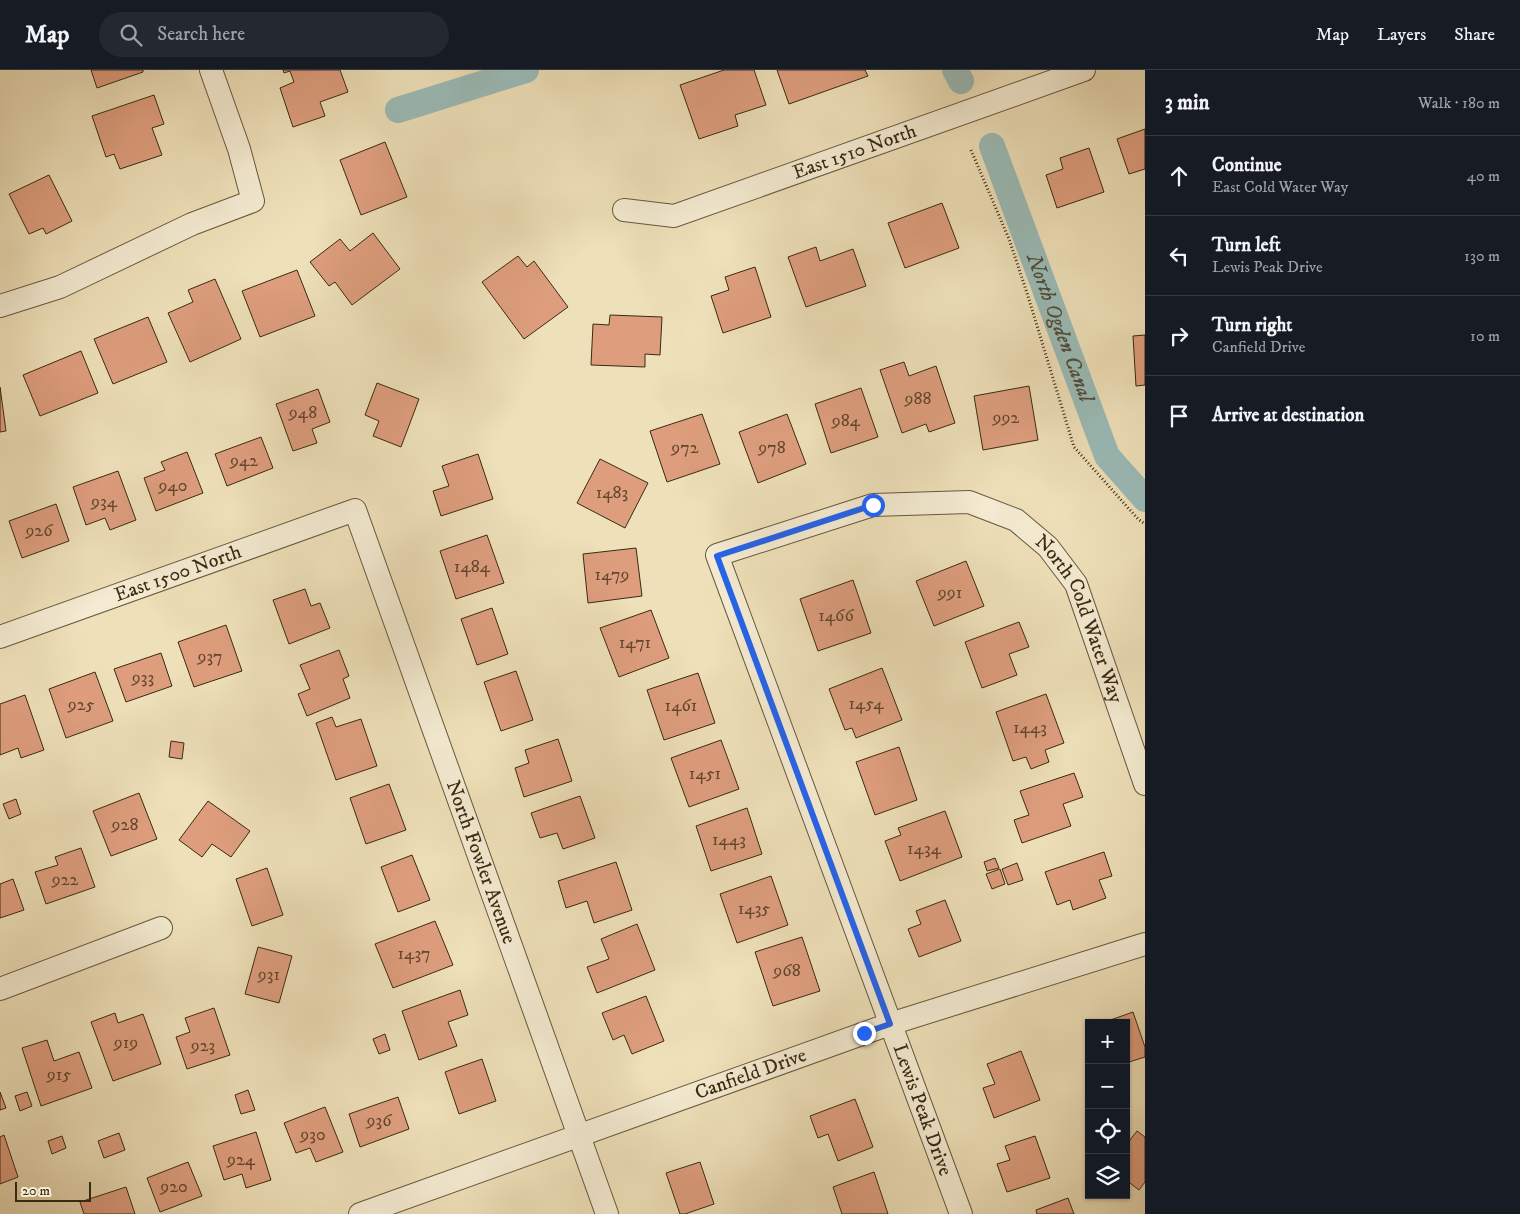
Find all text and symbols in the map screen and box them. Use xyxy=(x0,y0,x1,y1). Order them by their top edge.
search box xyxy=(99,12,449,57)
text: Map xyxy=(25,20,69,50)
icon: search xyxy=(117,21,145,49)
text: Search here xyxy=(157,23,245,46)
text: Map xyxy=(1316,24,1349,46)
text: Layers xyxy=(1377,24,1426,46)
text: Share xyxy=(1454,24,1495,46)
text: 3 min xyxy=(1165,90,1210,116)
text: Walk · 180 m xyxy=(1418,93,1500,113)
street label: East 1510 North xyxy=(789,118,920,185)
text: Continue xyxy=(1212,154,1282,177)
icon: ahead xyxy=(1165,162,1193,190)
text: 40 m xyxy=(1467,166,1500,186)
text: East Cold Water Way xyxy=(1212,177,1348,197)
text: Turn left xyxy=(1212,234,1281,257)
icon: left xyxy=(1165,242,1193,270)
text: 130 m xyxy=(1464,246,1500,266)
water label: North Ogden Canal xyxy=(1020,249,1100,408)
text: Lewis Peak Drive xyxy=(1212,257,1323,277)
text: Turn right xyxy=(1212,314,1292,337)
icon: right xyxy=(1165,322,1193,350)
text: 10 m xyxy=(1470,326,1500,346)
text: Canfield Drive xyxy=(1212,337,1305,357)
house number: 988 xyxy=(904,388,932,410)
house number: 948 xyxy=(288,402,317,424)
icon: arrive xyxy=(1165,402,1193,430)
text: Arrive at destination xyxy=(1212,404,1364,427)
house number: 992 xyxy=(992,407,1020,429)
house number: 984 xyxy=(831,410,861,432)
house number: 972 xyxy=(670,437,699,459)
house number: 978 xyxy=(757,437,786,459)
house number: 942 xyxy=(229,450,258,472)
house number: 940 xyxy=(157,475,188,497)
house number: 1483 xyxy=(596,482,628,504)
house number: 934 xyxy=(90,491,118,513)
route start xyxy=(862,494,885,517)
house number: 926 xyxy=(24,520,53,542)
street label: North Cold Water Way xyxy=(1030,529,1129,707)
street label: East 1500 North xyxy=(111,539,245,608)
house number: 1484 xyxy=(454,556,491,578)
house number: 1479 xyxy=(595,564,629,586)
house number: 991 xyxy=(937,582,962,604)
house number: 1466 xyxy=(818,605,854,627)
house number: 1471 xyxy=(619,632,651,654)
house number: 937 xyxy=(196,646,223,668)
house number: 933 xyxy=(131,667,154,689)
house number: 1454 xyxy=(848,693,884,715)
house number: 925 xyxy=(67,694,94,716)
house number: 1461 xyxy=(665,695,697,717)
house number: 1443 xyxy=(1013,717,1047,739)
house number: 1451 xyxy=(689,763,721,785)
street label: North Fowler Avenue xyxy=(440,777,522,947)
house number: 928 xyxy=(111,814,138,836)
house number: 1443 xyxy=(712,829,746,851)
house number: 1434 xyxy=(907,838,942,860)
house number: 922 xyxy=(51,869,78,891)
house number: 1435 xyxy=(738,898,770,920)
house number: 1437 xyxy=(397,943,431,965)
house number: 968 xyxy=(772,960,801,982)
house number: 931 xyxy=(257,964,280,986)
map controls xyxy=(1085,1019,1130,1199)
button: + xyxy=(1085,1019,1130,1064)
route end xyxy=(853,1022,876,1045)
house number: 919 xyxy=(113,1032,138,1054)
house number: 923 xyxy=(190,1035,215,1057)
street label: Lewis Peak Drive xyxy=(887,1041,957,1179)
street label: Canfield Drive xyxy=(692,1042,810,1105)
house number: 915 xyxy=(46,1064,71,1086)
button: − xyxy=(1085,1064,1130,1109)
button: locate xyxy=(1085,1109,1130,1154)
house number: 936 xyxy=(365,1110,392,1132)
house number: 930 xyxy=(299,1124,326,1146)
house number: 924 xyxy=(226,1149,256,1171)
button: layers xyxy=(1085,1154,1130,1199)
house number: 920 xyxy=(159,1176,188,1198)
scale bar xyxy=(15,1179,91,1202)
text: 20 m xyxy=(22,1182,50,1200)

